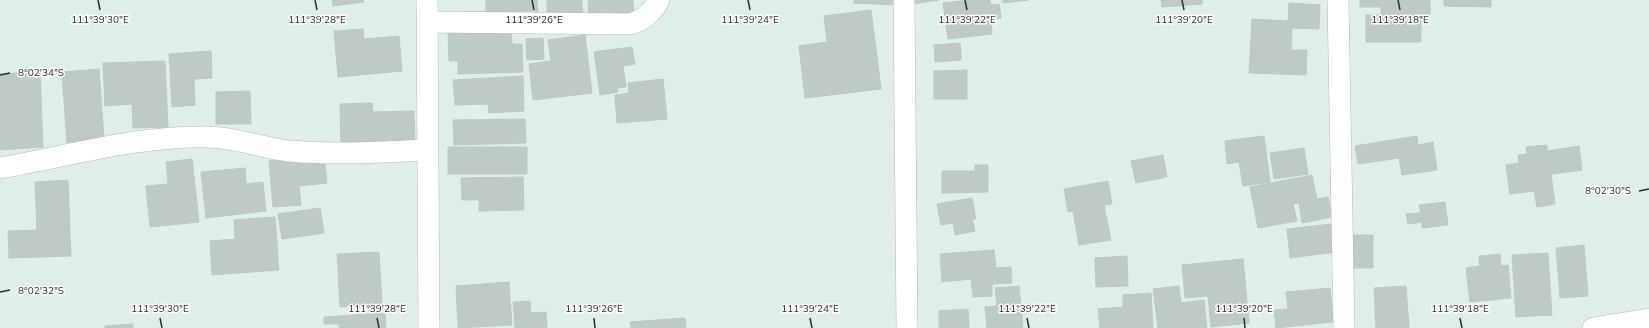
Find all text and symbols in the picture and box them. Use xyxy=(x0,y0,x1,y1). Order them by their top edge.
text: 111°39'30"E xyxy=(71,13,129,27)
text: 111°39'28"E xyxy=(288,13,346,27)
text: 111°39'26"E xyxy=(505,13,563,27)
text: 111°39'24"E xyxy=(721,13,779,27)
text: 111°39'22"E xyxy=(938,13,996,27)
text: 111°39'20"E xyxy=(1155,13,1213,27)
text: 111°39'18"E xyxy=(1371,13,1429,27)
text: 8°02'34"S xyxy=(18,66,64,80)
text: 8°02'30"S xyxy=(1585,184,1631,198)
text: 8°02'32"S xyxy=(18,284,64,298)
text: 111°39'30"E xyxy=(131,302,189,316)
text: 111°39'28"E xyxy=(348,302,406,316)
text: 111°39'26"E xyxy=(565,302,623,316)
text: 111°39'24"E xyxy=(781,302,839,316)
text: 111°39'22"E xyxy=(998,302,1056,316)
text: 111°39'20"E xyxy=(1215,302,1273,316)
text: 111°39'18"E xyxy=(1431,302,1489,316)

